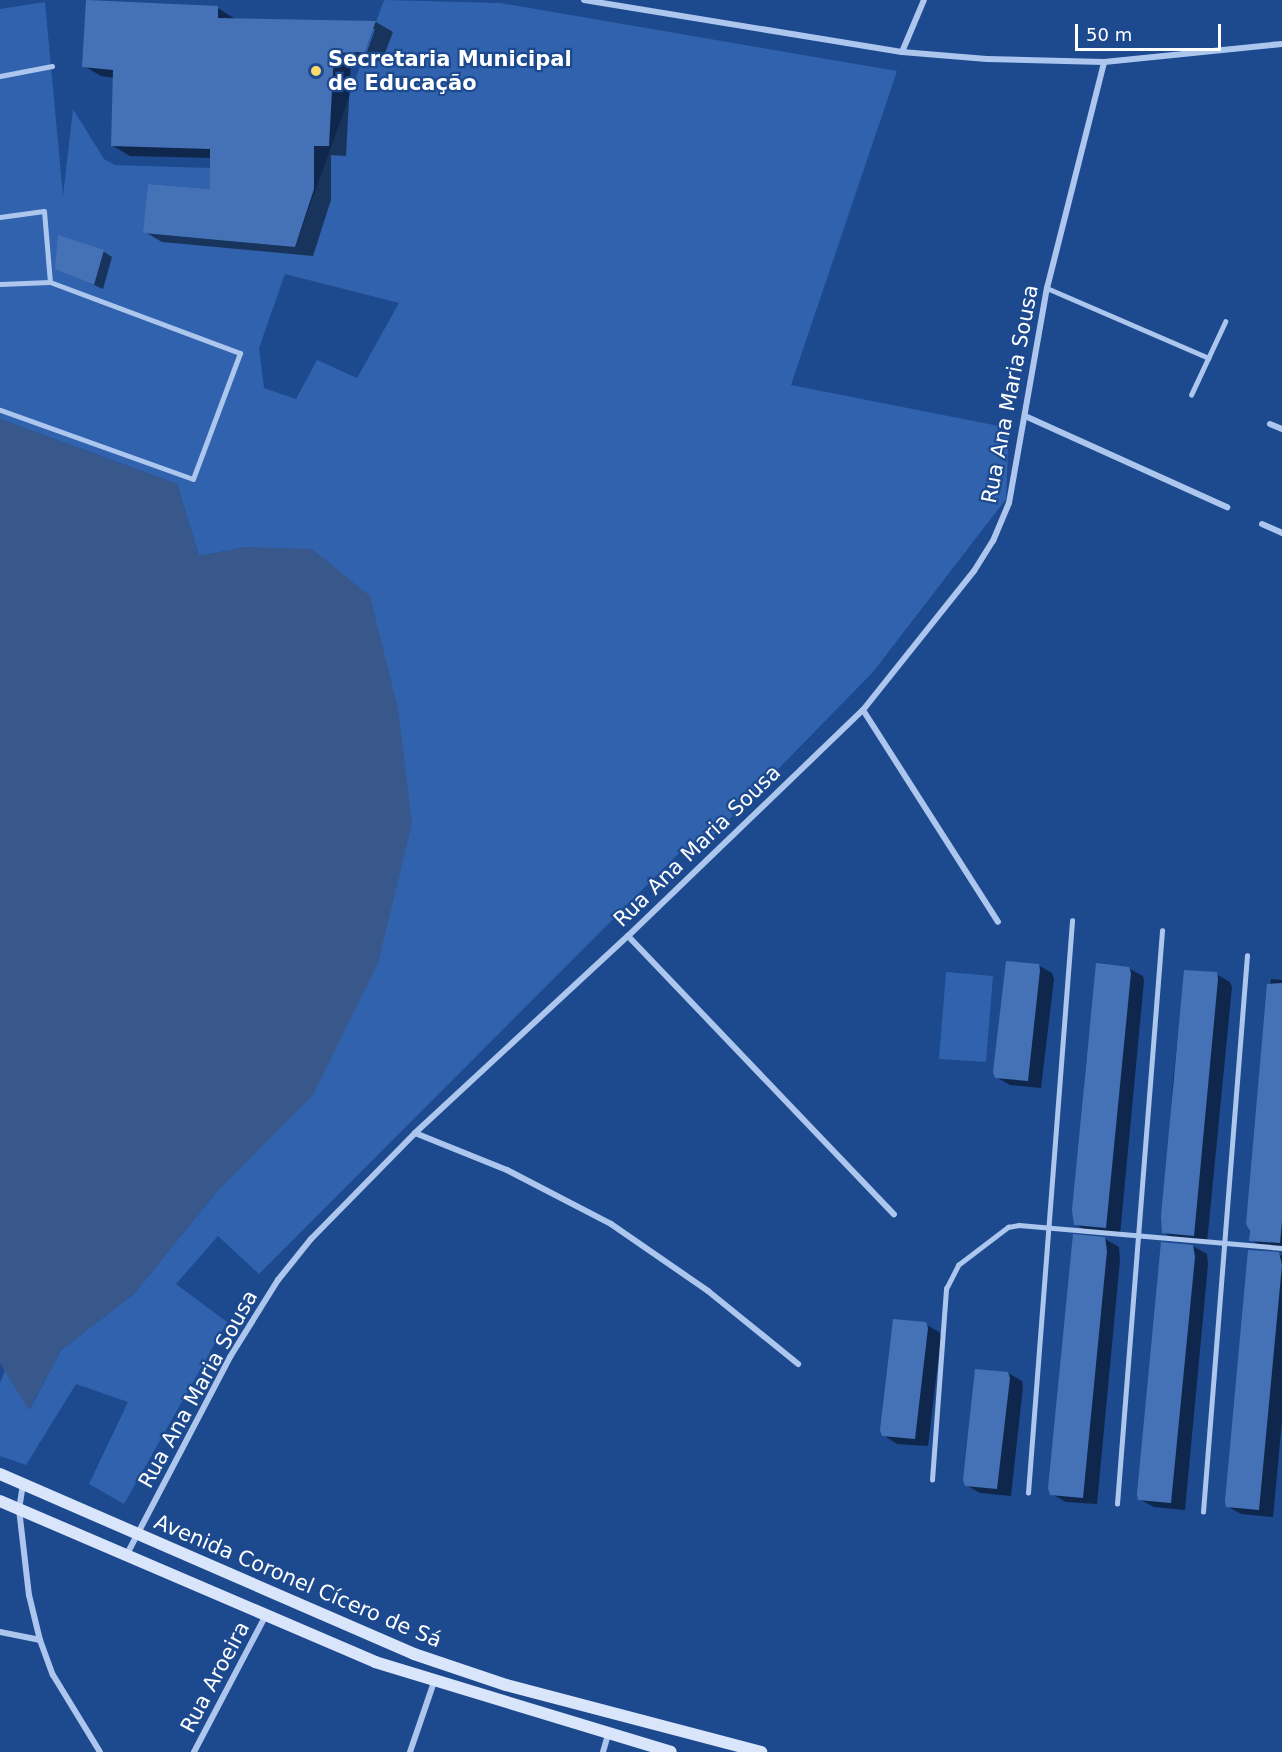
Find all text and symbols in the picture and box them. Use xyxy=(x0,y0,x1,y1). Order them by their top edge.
scale bar xyxy=(1078,12,1224,50)
text: 50 m xyxy=(1086,24,1132,45)
place label: Secretaria Municipal de Educação xyxy=(328,46,572,96)
marker: Secretaria Municipal de Educação xyxy=(309,64,323,78)
street label: Rua Ana Maria Sousa xyxy=(976,283,1044,505)
street label: Rua Ana Maria Sousa xyxy=(608,760,786,932)
street label: Rua Ana Maria Sousa xyxy=(133,1286,263,1492)
street label: Avenida Coronel Cícero de Sá xyxy=(151,1509,445,1653)
street label: Rua Aroeira xyxy=(175,1617,255,1737)

